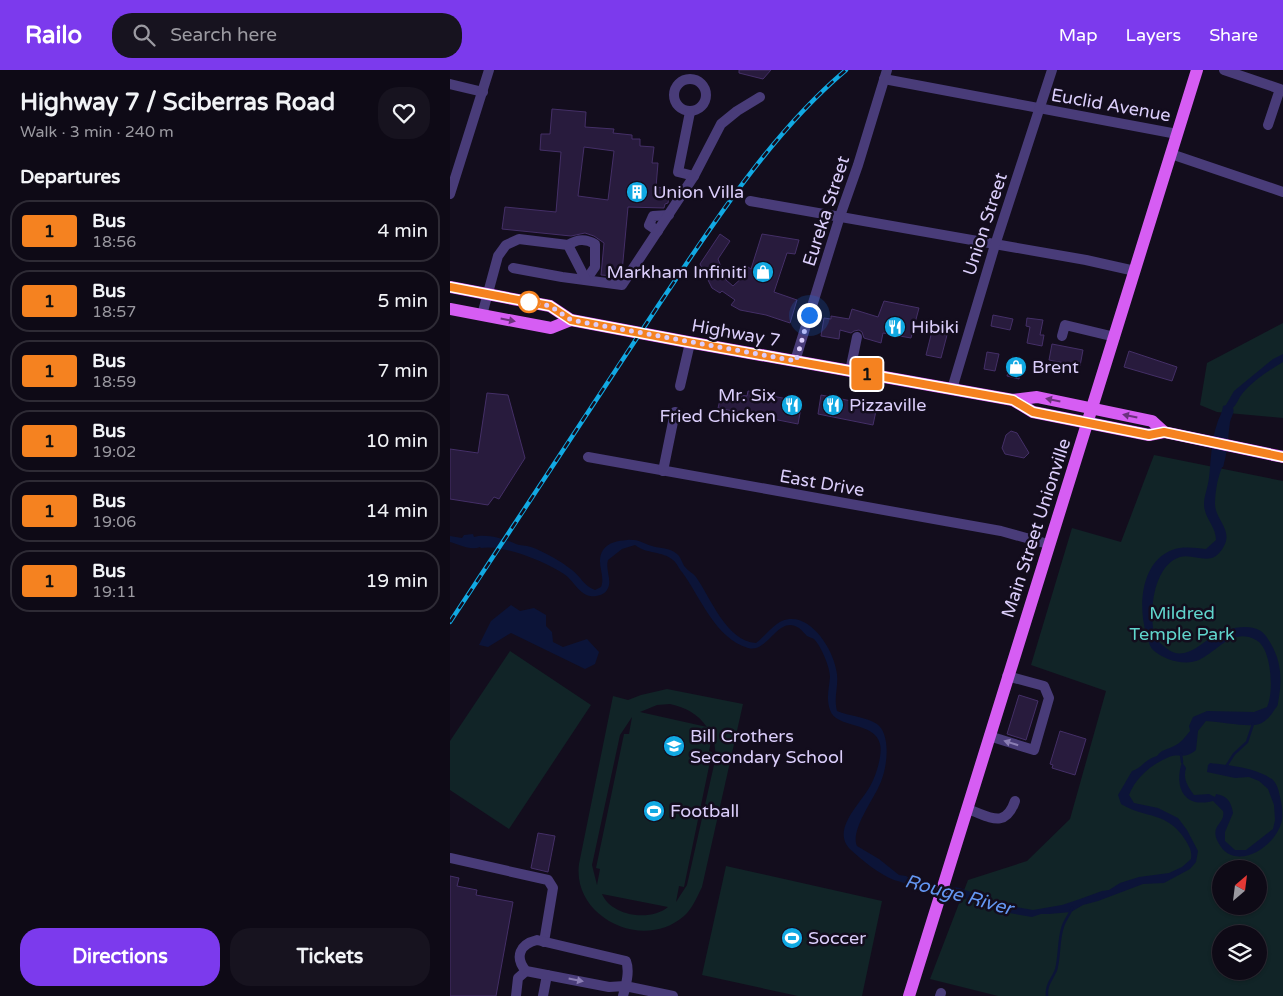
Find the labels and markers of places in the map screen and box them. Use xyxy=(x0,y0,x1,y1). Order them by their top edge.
building icon: Union Villa xyxy=(625,180,649,204)
place label: Union Villa xyxy=(653,181,744,203)
shop icon: Markham Infiniti xyxy=(751,260,775,284)
place label: Markham Infiniti xyxy=(607,261,747,283)
unlabelled marker xyxy=(518,291,540,313)
restaurant icon: Hibiki xyxy=(883,315,907,339)
place label: Hibiki xyxy=(911,316,959,338)
shop icon: Brent xyxy=(1004,355,1028,379)
place label: Brent xyxy=(1032,356,1079,378)
place label: Mr. Six Fried Chicken xyxy=(660,384,776,427)
restaurant icon: Mr. Six Fried Chicken xyxy=(780,393,804,417)
restaurant icon: Pizzaville xyxy=(821,393,845,417)
place label: Pizzaville xyxy=(849,394,927,416)
place label: Bill Crothers Secondary School xyxy=(690,725,843,768)
school or university icon: Bill Crothers Secondary School xyxy=(662,734,686,758)
sports icon: Football xyxy=(642,799,666,823)
place label: Football xyxy=(670,800,739,822)
sports icon: Soccer xyxy=(780,926,804,950)
place label: Soccer xyxy=(808,927,866,949)

